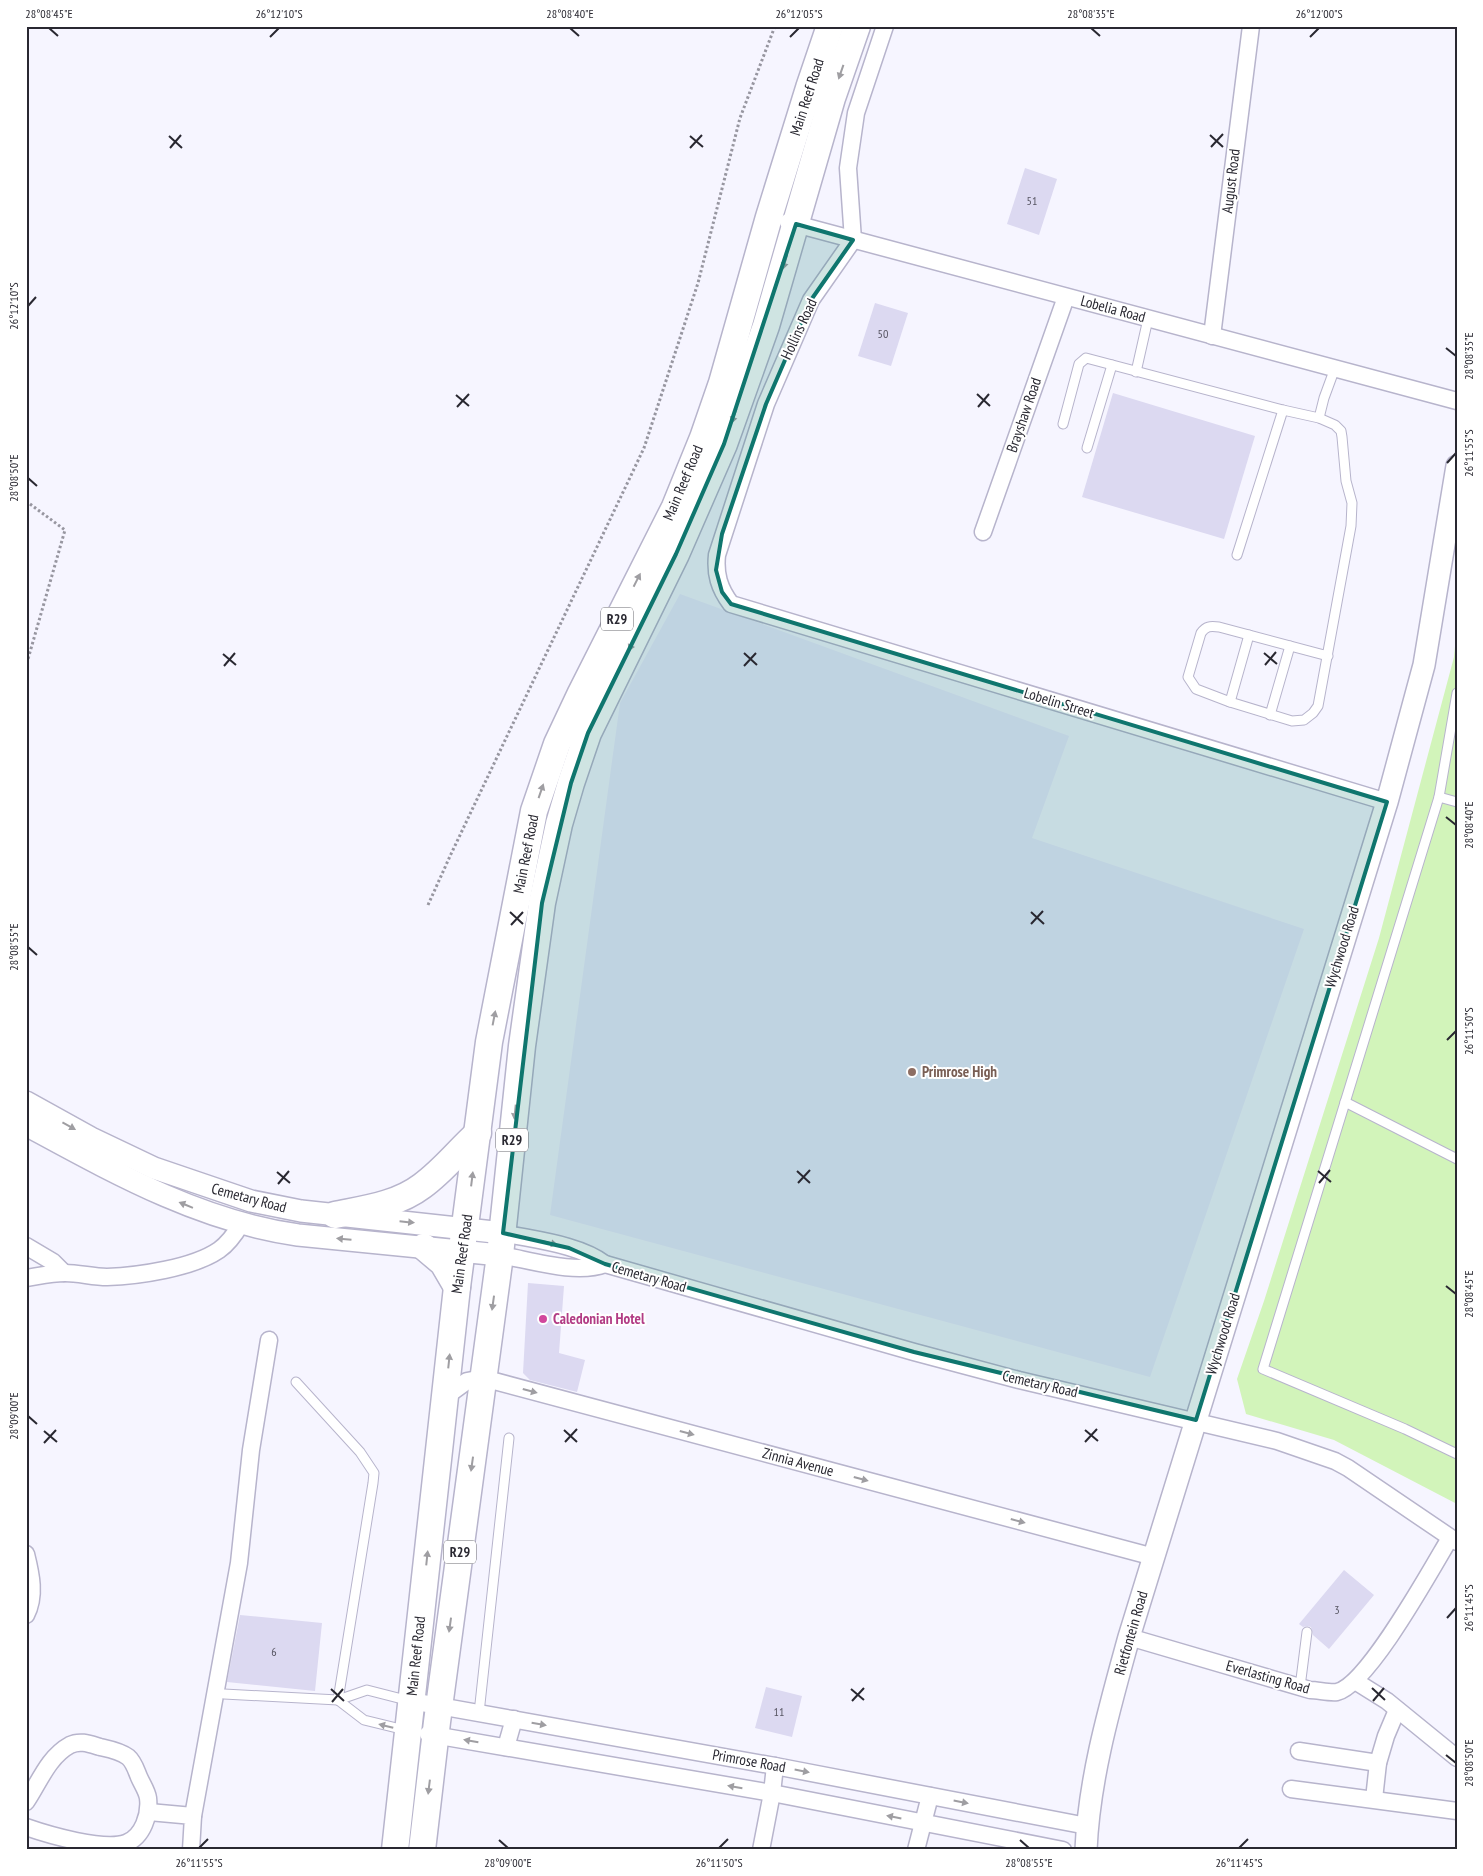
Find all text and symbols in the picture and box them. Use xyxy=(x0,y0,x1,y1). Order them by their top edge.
text: 28°08'45"E xyxy=(25,6,73,21)
text: 26°12'10"S xyxy=(255,6,303,21)
text: 28°08'40"E xyxy=(546,6,594,21)
text: 26°12'05"S xyxy=(775,6,823,21)
text: 28°08'35"E xyxy=(1067,6,1115,21)
text: 26°12'00"S xyxy=(1295,6,1343,21)
street label: Main Reef Road xyxy=(785,56,828,138)
one-way arrow xyxy=(837,65,844,80)
street label: August Road xyxy=(1217,148,1244,214)
house number: 51 xyxy=(1027,193,1037,208)
one-way arrow xyxy=(780,254,788,269)
text: 26°12'10"S xyxy=(6,282,21,330)
street label: Lobelia Road xyxy=(1079,291,1148,326)
street label: Hollins Road xyxy=(776,295,821,362)
house number: 50 xyxy=(878,326,888,341)
text: 28°08'35"E xyxy=(1461,332,1476,380)
street label: Brayshaw Road xyxy=(1002,375,1045,455)
one-way arrow xyxy=(730,409,738,424)
text: 26°11'55"S xyxy=(1461,429,1476,477)
street label: Main Reef Road xyxy=(658,442,707,523)
text: 28°08'50"E xyxy=(6,454,21,502)
one-way arrow xyxy=(633,572,641,587)
road number: R29 xyxy=(601,608,633,630)
one-way arrow xyxy=(628,637,636,651)
street label: Lobelin Street xyxy=(1022,683,1097,722)
one-way arrow xyxy=(537,783,545,798)
text: 28°08'40"E xyxy=(1461,801,1476,849)
street label: Main Reef Road xyxy=(509,813,542,895)
street label: Wychwood Road xyxy=(1320,904,1363,990)
text: 28°08'55"E xyxy=(6,923,21,971)
text: 26°11'50"S xyxy=(1461,1007,1476,1055)
one-way arrow xyxy=(490,1010,498,1026)
place label: Primrose High xyxy=(922,1062,997,1081)
marker: Primrose High xyxy=(906,1066,918,1078)
one-way arrow xyxy=(511,1105,519,1121)
one-way arrow xyxy=(62,1122,76,1130)
road number: R29 xyxy=(496,1128,528,1152)
one-way arrow xyxy=(468,1171,476,1187)
street label: Cemetary Road xyxy=(210,1178,289,1217)
one-way arrow xyxy=(178,1201,193,1209)
street label: Main Reef Road xyxy=(447,1213,476,1295)
one-way arrow xyxy=(399,1218,415,1226)
one-way arrow xyxy=(336,1235,352,1243)
one-way arrow xyxy=(543,1239,558,1247)
street label: Cemetary Road xyxy=(610,1257,689,1296)
text: 28°08'45"E xyxy=(1461,1270,1476,1318)
street label: Wychwood Road xyxy=(1201,1291,1244,1377)
one-way arrow xyxy=(489,1296,497,1312)
place label: Caledonian Hotel xyxy=(553,1309,645,1328)
marker: Caledonian Hotel xyxy=(537,1313,549,1325)
one-way arrow xyxy=(445,1353,453,1369)
street label: Cemetary Road xyxy=(1001,1366,1080,1401)
one-way arrow xyxy=(523,1387,538,1395)
text: 28°09'00"E xyxy=(6,1392,21,1440)
one-way arrow xyxy=(680,1429,695,1437)
street label: Zinnia Avenue xyxy=(760,1443,836,1480)
one-way arrow xyxy=(467,1457,475,1473)
one-way arrow xyxy=(854,1475,869,1483)
one-way arrow xyxy=(1011,1517,1026,1525)
road number: R29 xyxy=(444,1540,476,1564)
one-way arrow xyxy=(423,1549,431,1565)
text: 26°11'45"S xyxy=(1461,1584,1476,1632)
street label: Rietfontein Road xyxy=(1109,1589,1152,1677)
house number: 3 xyxy=(1334,1602,1340,1617)
street label: Main Reef Road xyxy=(402,1615,429,1697)
one-way arrow xyxy=(446,1618,454,1634)
house number: 6 xyxy=(271,1644,277,1659)
street label: Everlasting Road xyxy=(1224,1655,1312,1698)
house number: 11 xyxy=(774,1704,784,1719)
one-way arrow xyxy=(531,1720,547,1728)
one-way arrow xyxy=(378,1722,393,1730)
one-way arrow xyxy=(463,1737,479,1745)
text: 28°08'50"E xyxy=(1461,1739,1476,1787)
street label: Primrose Road xyxy=(711,1745,787,1776)
one-way arrow xyxy=(794,1767,809,1775)
one-way arrow xyxy=(425,1779,433,1795)
one-way arrow xyxy=(726,1783,742,1791)
one-way arrow xyxy=(954,1798,969,1806)
one-way arrow xyxy=(886,1812,902,1820)
text: 26°11'55"S xyxy=(175,1855,223,1870)
text: 28°09'00"E xyxy=(484,1855,532,1870)
text: 26°11'50"S xyxy=(695,1855,743,1870)
text: 28°08'55"E xyxy=(1005,1855,1053,1870)
text: 26°11'45"S xyxy=(1215,1855,1263,1870)

